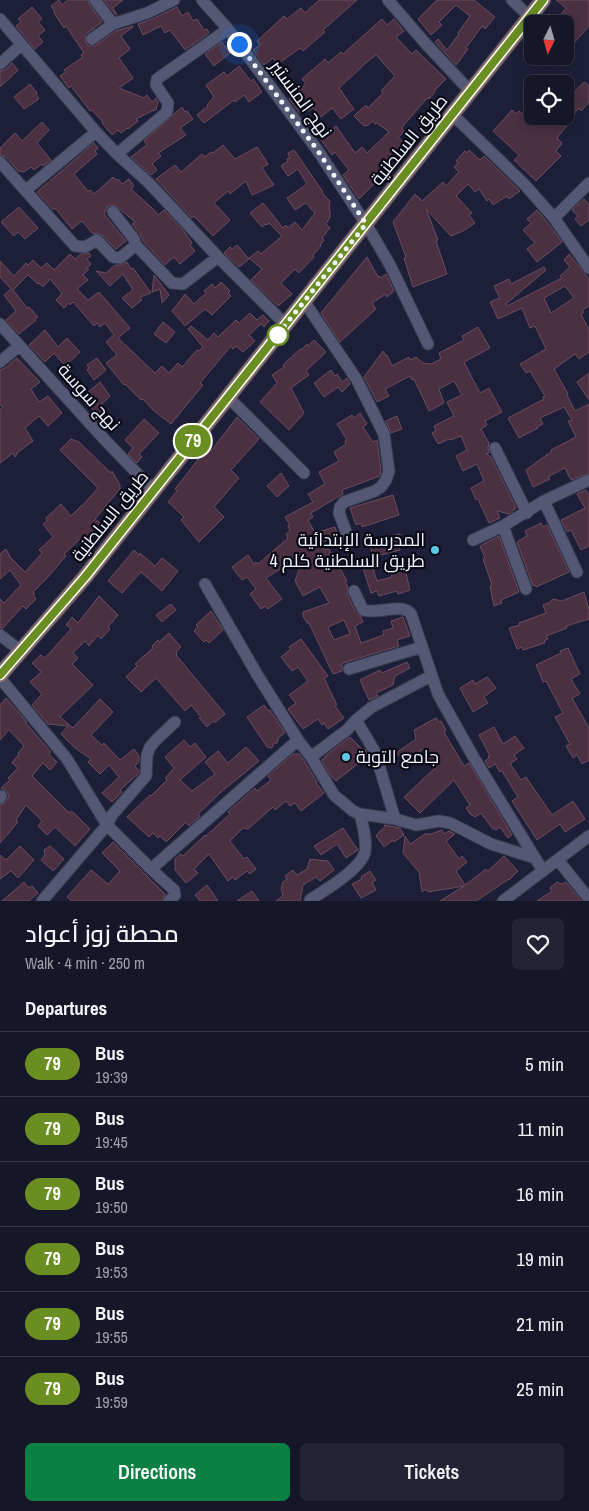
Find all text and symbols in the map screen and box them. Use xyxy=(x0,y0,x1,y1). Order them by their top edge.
north arrow xyxy=(524,15,574,65)
map controls xyxy=(524,15,574,125)
your location xyxy=(227,32,252,57)
street label: نهج المنستير xyxy=(264,54,338,143)
button: locate xyxy=(524,75,574,125)
street label: طريق السلطنية xyxy=(364,89,453,190)
unlabelled marker xyxy=(267,324,289,346)
street label: نهج سوسة xyxy=(52,358,126,436)
line badge: 79 xyxy=(170,425,216,457)
text: 79 xyxy=(185,428,201,453)
street label: طريق السلطنية xyxy=(65,465,154,566)
place label: المدرسة الإبتدائية طريق السلطنية كلم 4 xyxy=(269,527,425,573)
marker: المدرسة الإبتدائية طريق السلطنية كلم 4 xyxy=(429,544,441,556)
place label: جامع التوبة xyxy=(356,744,439,769)
marker: جامع التوبة xyxy=(340,751,352,763)
text: محطة زوز أعواد xyxy=(25,917,179,949)
button: heart xyxy=(512,918,564,970)
text: Walk · 4 min · 250 m xyxy=(25,952,145,974)
text: Departures xyxy=(25,995,107,1021)
text: Bus xyxy=(95,1040,124,1066)
text: 79 xyxy=(44,1051,61,1076)
text: 5 min xyxy=(525,1051,564,1077)
text: 19:39 xyxy=(95,1066,128,1088)
text: Bus xyxy=(95,1105,124,1131)
text: 79 xyxy=(44,1116,61,1141)
text: 11 min xyxy=(518,1116,564,1142)
text: 19:45 xyxy=(95,1131,128,1153)
text: Bus xyxy=(95,1170,124,1196)
text: 79 xyxy=(44,1181,61,1206)
text: 16 min xyxy=(516,1181,564,1207)
text: 19:50 xyxy=(95,1196,128,1218)
text: Bus xyxy=(95,1235,124,1261)
text: 79 xyxy=(44,1246,61,1271)
text: 19 min xyxy=(516,1246,564,1272)
text: 19:53 xyxy=(95,1261,128,1283)
text: Bus xyxy=(95,1300,124,1326)
text: 79 xyxy=(44,1311,61,1336)
text: 21 min xyxy=(516,1311,564,1337)
text: 19:55 xyxy=(95,1326,128,1348)
text: Bus xyxy=(95,1365,124,1391)
text: 79 xyxy=(44,1376,61,1401)
text: 25 min xyxy=(516,1376,564,1402)
text: 19:59 xyxy=(95,1391,128,1413)
button: Directions xyxy=(25,1443,290,1501)
button: Tickets xyxy=(300,1443,564,1501)

